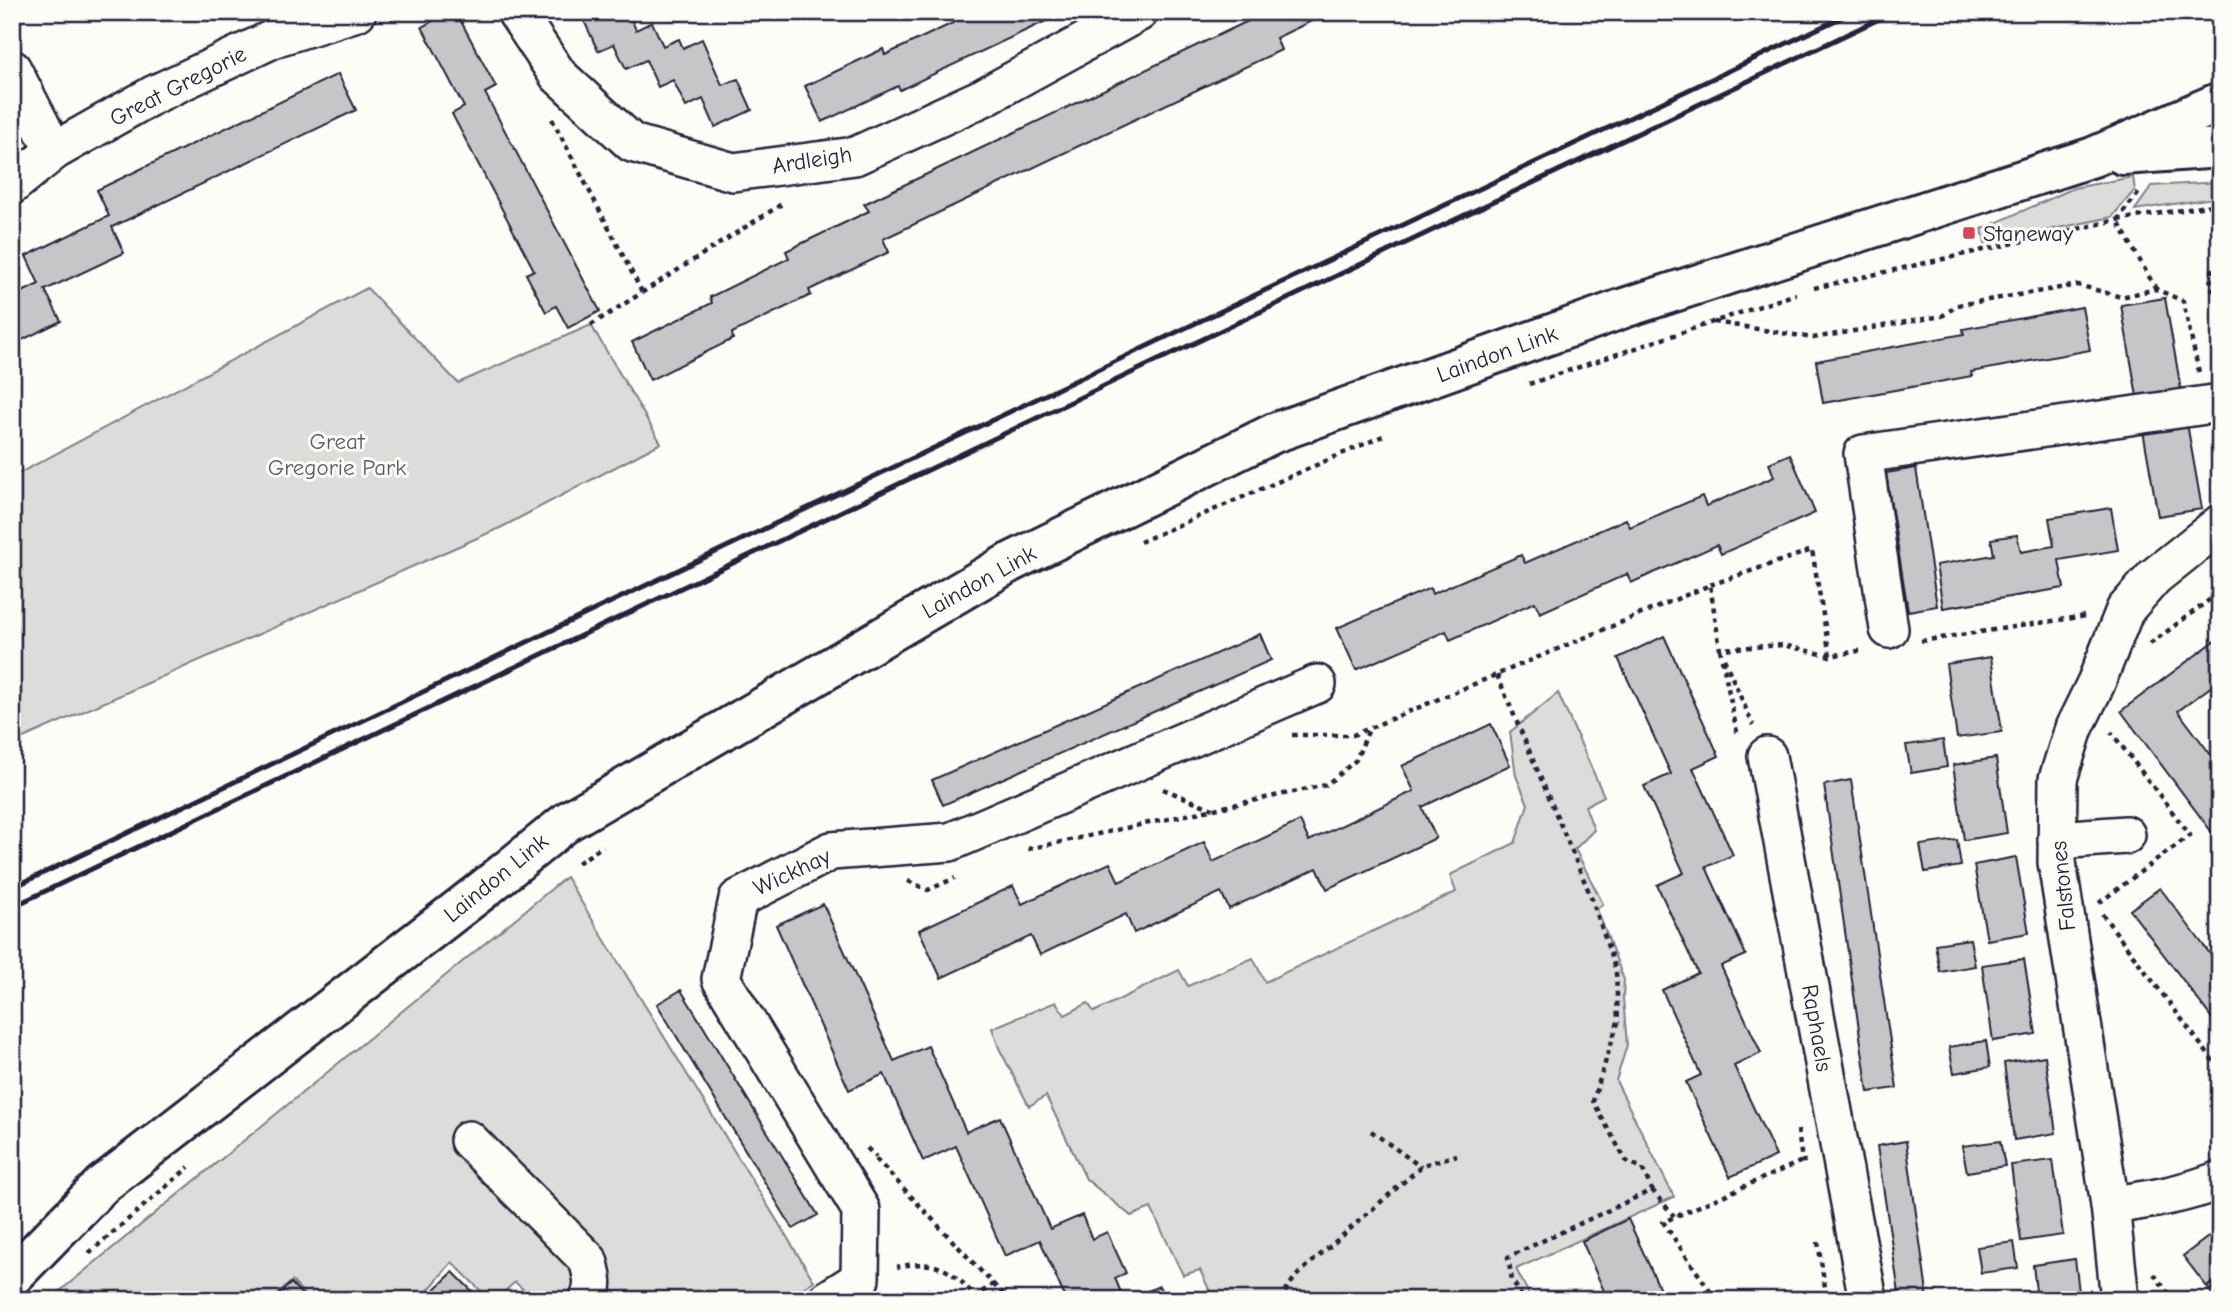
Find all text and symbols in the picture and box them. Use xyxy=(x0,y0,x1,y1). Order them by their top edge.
street label: Great Gregorie xyxy=(105,40,251,132)
street label: Ardleigh xyxy=(770,140,854,180)
place label: Staneway xyxy=(1983,220,2074,247)
marker: Staneway xyxy=(1961,225,1977,241)
street label: Laindon Link xyxy=(1433,320,1561,388)
park label: Great Gregorie Park xyxy=(268,428,406,481)
street label: Laindon Link xyxy=(917,540,1041,624)
street label: Laindon Link xyxy=(438,828,554,928)
street label: Falstones xyxy=(2045,840,2081,932)
street label: Wickhay xyxy=(749,842,835,902)
street label: Raphaels xyxy=(1796,982,1838,1074)

